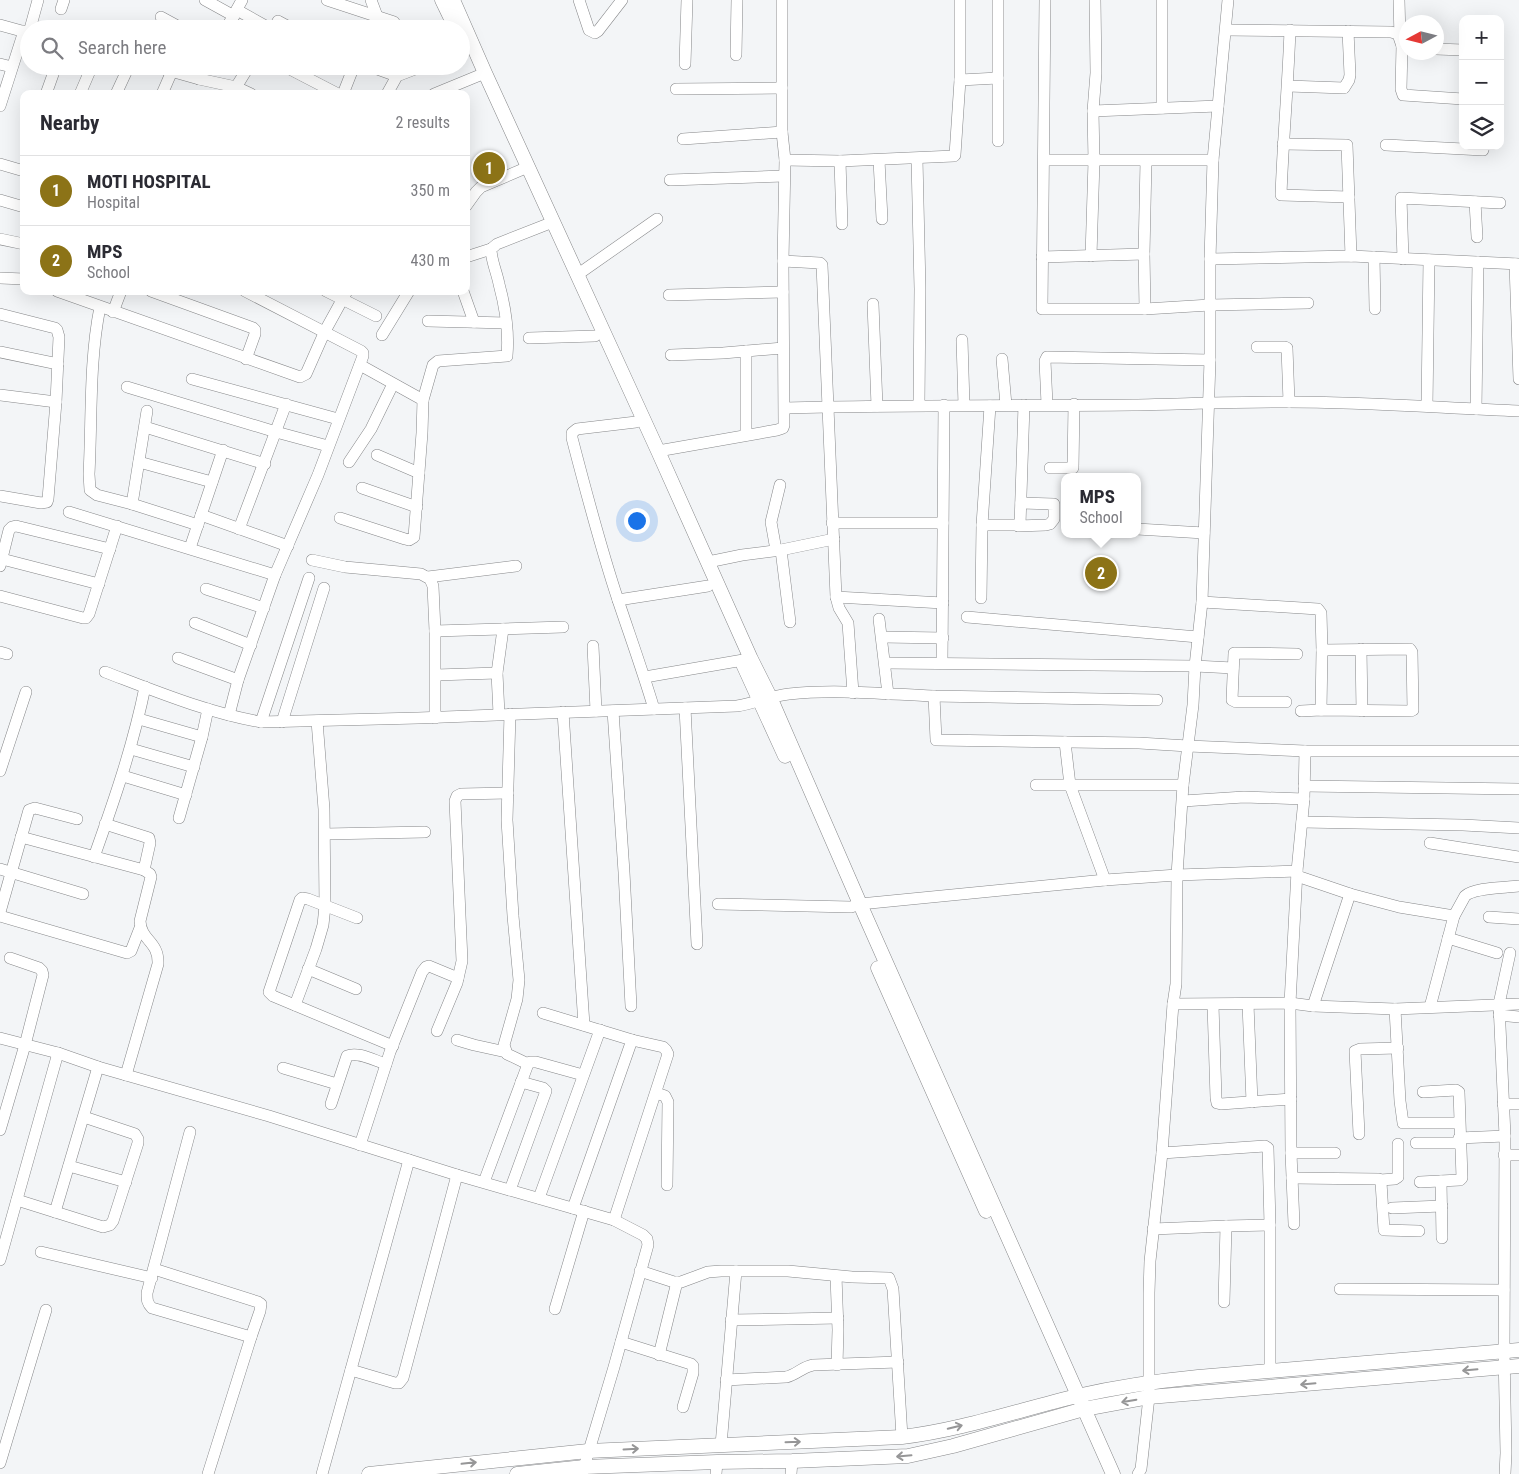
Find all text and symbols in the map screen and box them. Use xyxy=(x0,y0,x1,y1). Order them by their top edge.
north arrow xyxy=(1399,15,1444,60)
map controls xyxy=(1459,15,1504,150)
button: + xyxy=(1459,15,1504,60)
search box xyxy=(20,20,470,75)
icon: search xyxy=(38,34,66,62)
text: Search here xyxy=(78,36,166,59)
button: − xyxy=(1459,60,1504,105)
button: layers xyxy=(1459,105,1504,150)
text: Nearby xyxy=(40,111,99,135)
text: 2 results xyxy=(395,113,450,132)
pin: 1 xyxy=(473,149,505,187)
text: MOTI HOSPITAL xyxy=(87,170,211,193)
text: 1 xyxy=(52,181,60,200)
text: 350 m xyxy=(411,181,450,200)
text: Hospital xyxy=(87,193,140,212)
text: MPS xyxy=(87,240,122,263)
text: 2 xyxy=(52,251,60,270)
text: 430 m xyxy=(411,251,450,270)
text: School xyxy=(87,263,130,282)
popup xyxy=(1061,473,1141,538)
text: MPS xyxy=(1079,485,1115,508)
your location xyxy=(624,508,650,534)
text: School xyxy=(1079,508,1123,527)
pin: 2 xyxy=(1085,554,1117,592)
one-way arrow xyxy=(1463,1365,1479,1375)
one-way arrow xyxy=(1301,1379,1317,1389)
one-way arrow xyxy=(1122,1396,1138,1406)
one-way arrow xyxy=(946,1422,962,1431)
one-way arrow xyxy=(785,1437,801,1446)
one-way arrow xyxy=(623,1445,639,1454)
one-way arrow xyxy=(896,1451,912,1460)
one-way arrow xyxy=(461,1458,477,1468)

